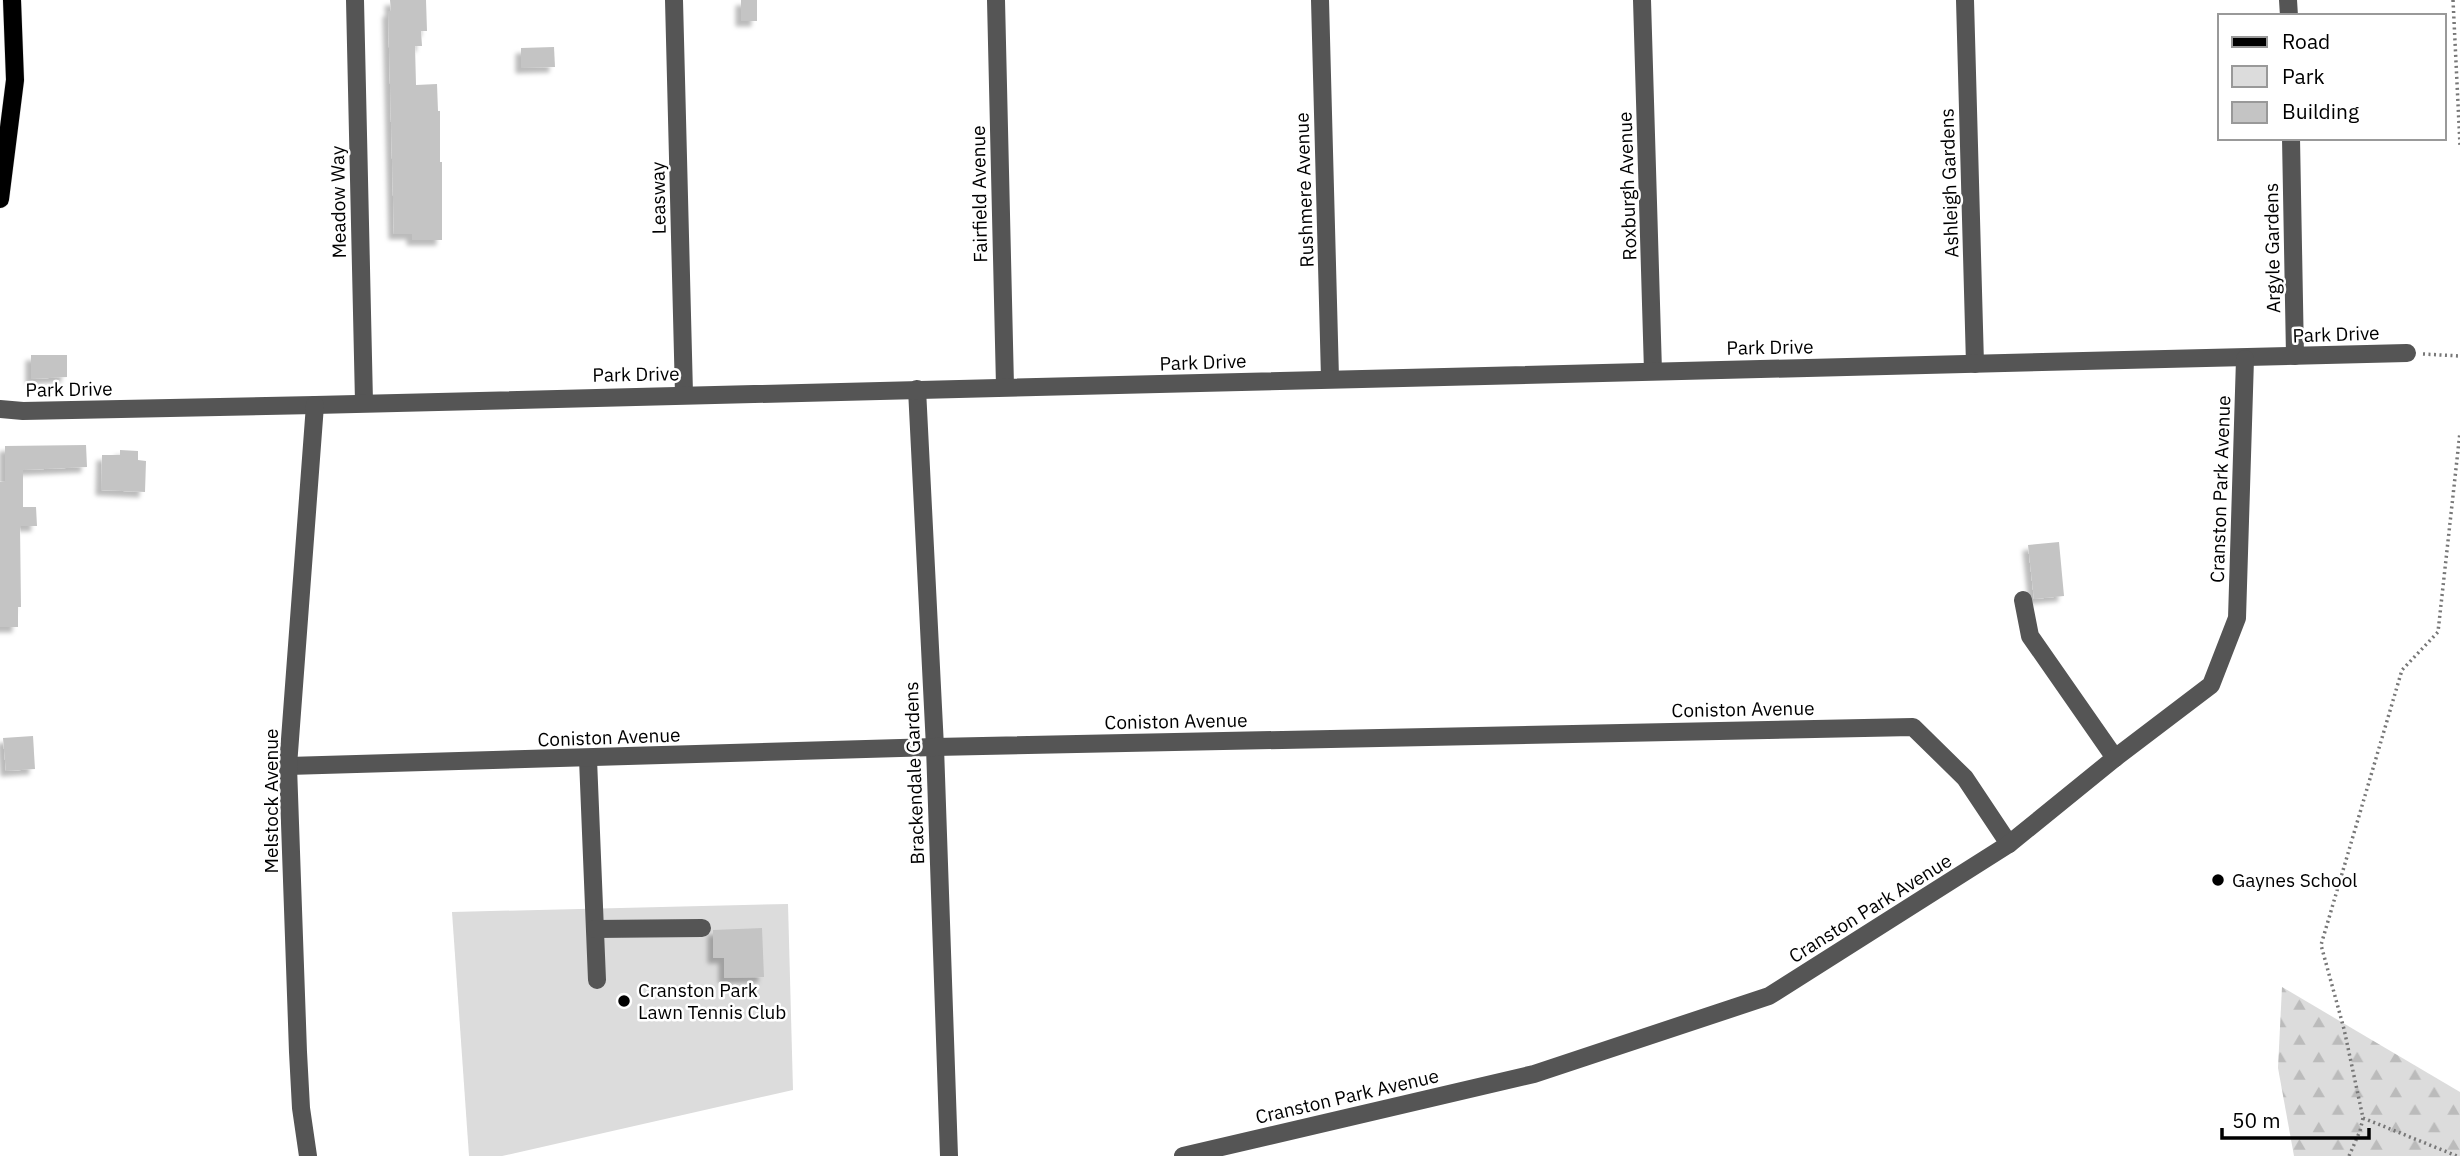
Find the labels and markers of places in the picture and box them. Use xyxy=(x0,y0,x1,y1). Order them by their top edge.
place label: Gaynes School xyxy=(2232,868,2358,892)
marker: Gaynes School xyxy=(2210,872,2226,888)
place label: Cranston Park Lawn Tennis Club xyxy=(638,978,786,1024)
marker: Cranston Park Lawn Tennis Club xyxy=(616,993,632,1009)

